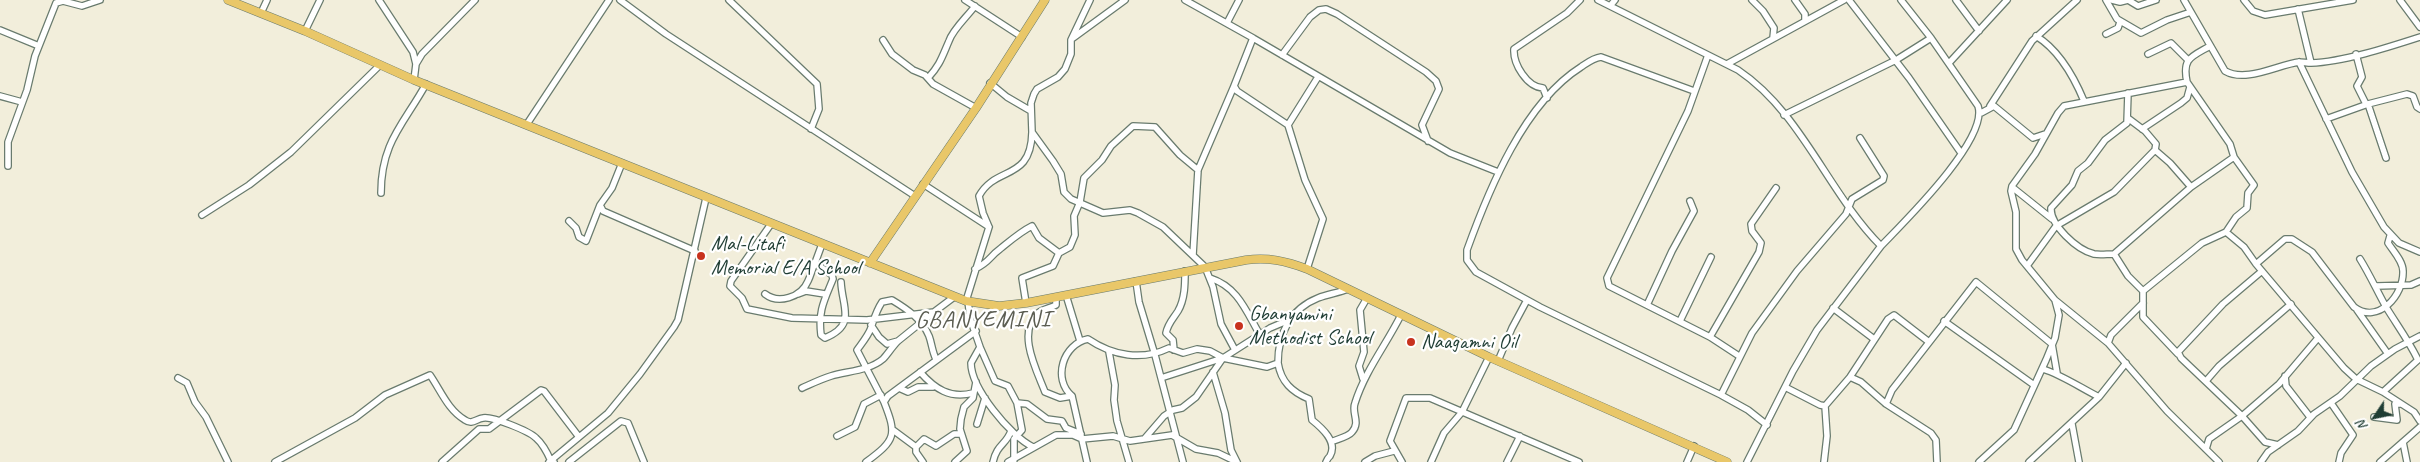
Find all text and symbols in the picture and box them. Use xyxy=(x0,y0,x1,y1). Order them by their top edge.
place label: Mal-Litafi Memorial E/A School xyxy=(711,231,860,281)
marker: Mal-Litafi Memorial E/A School xyxy=(695,250,707,262)
place label: Gbanyamini Methodist School xyxy=(1249,301,1371,351)
district label: GBANYEMINI xyxy=(915,307,1051,335)
marker: Gbanyamini Methodist School xyxy=(1233,320,1245,332)
place label: Naagamni Oil xyxy=(1421,329,1517,355)
marker: Naagamni Oil xyxy=(1405,336,1417,348)
north arrow xyxy=(2350,392,2400,442)
text: N xyxy=(2353,417,2372,434)

